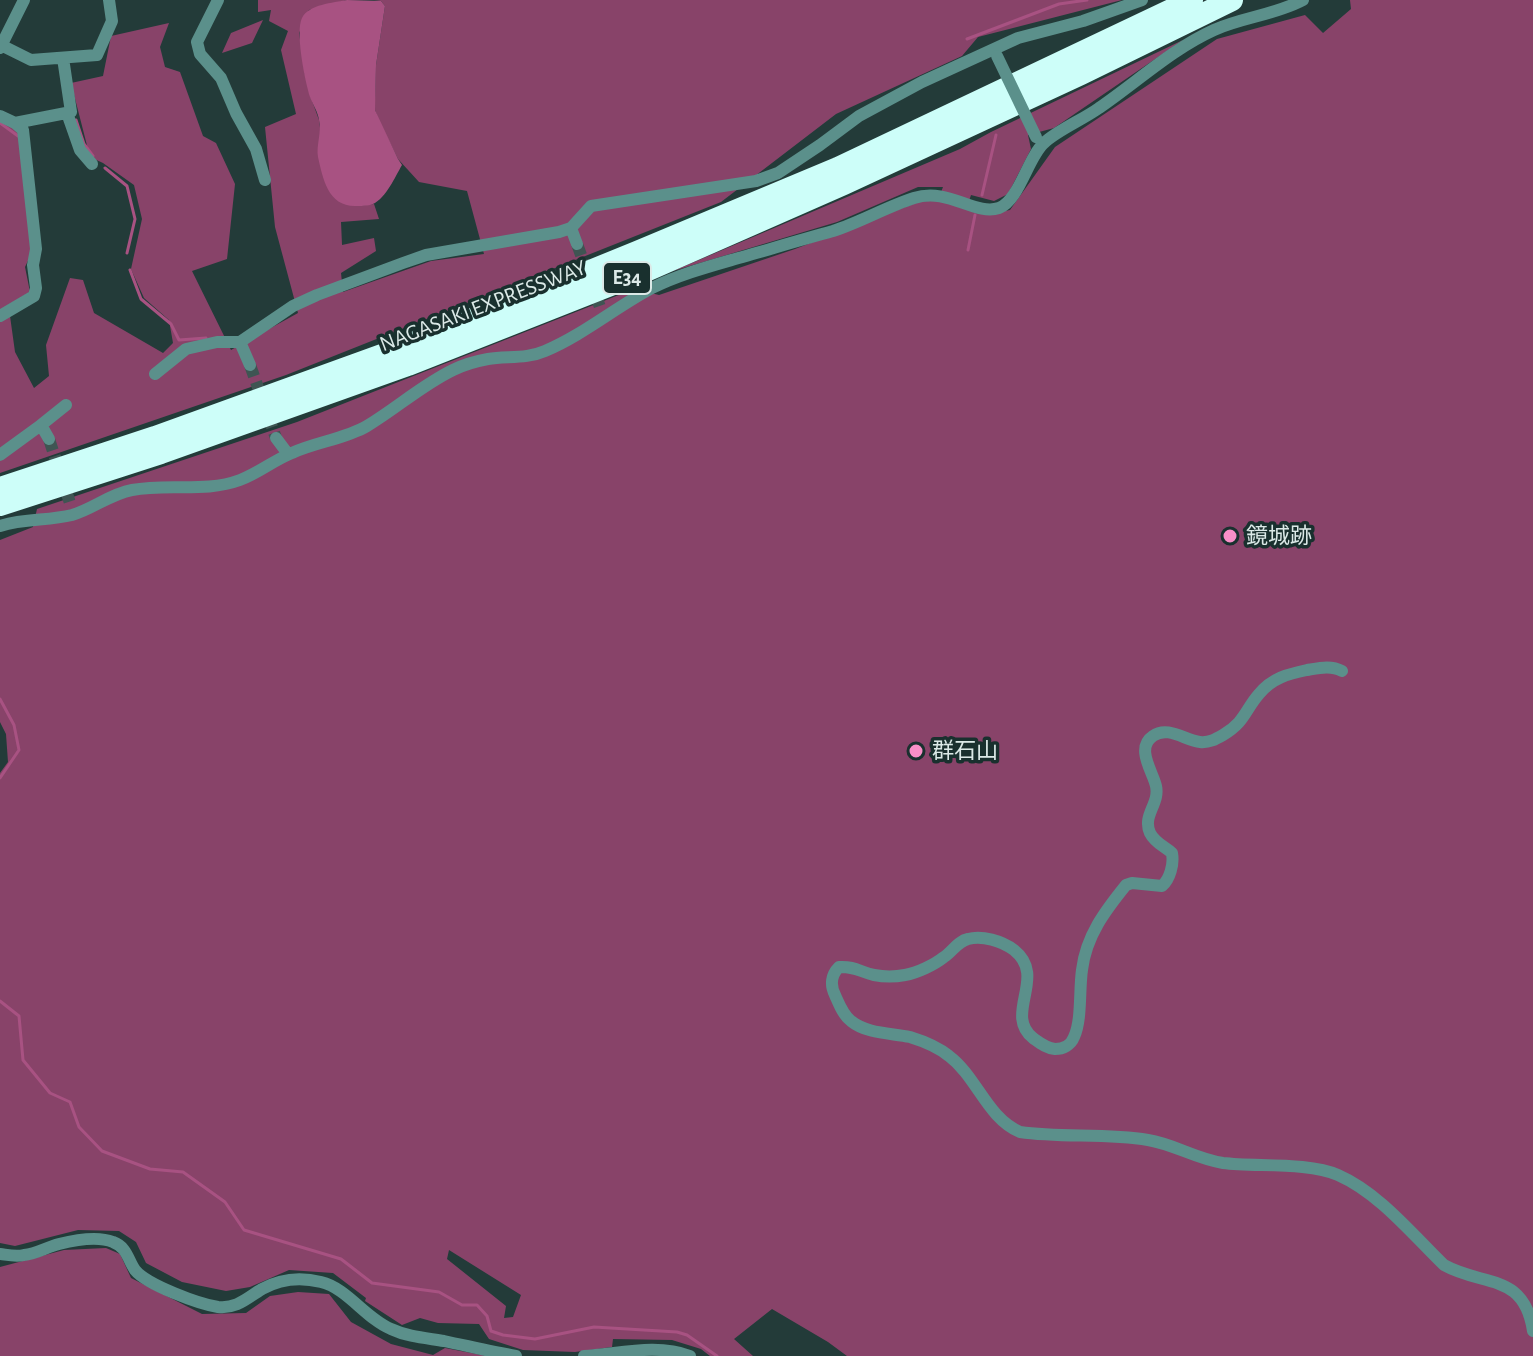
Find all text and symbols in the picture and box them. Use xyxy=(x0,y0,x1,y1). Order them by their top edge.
street label: NAGASAKI EXPRESSWAY xyxy=(376,254,590,358)
road number: E34 xyxy=(603,262,651,294)
place label: 鏡城跡 xyxy=(1246,523,1312,549)
marker: 鏡城跡 xyxy=(1221,527,1239,545)
place label: 群石山 xyxy=(932,738,998,764)
marker: 群石山 xyxy=(907,742,925,760)

